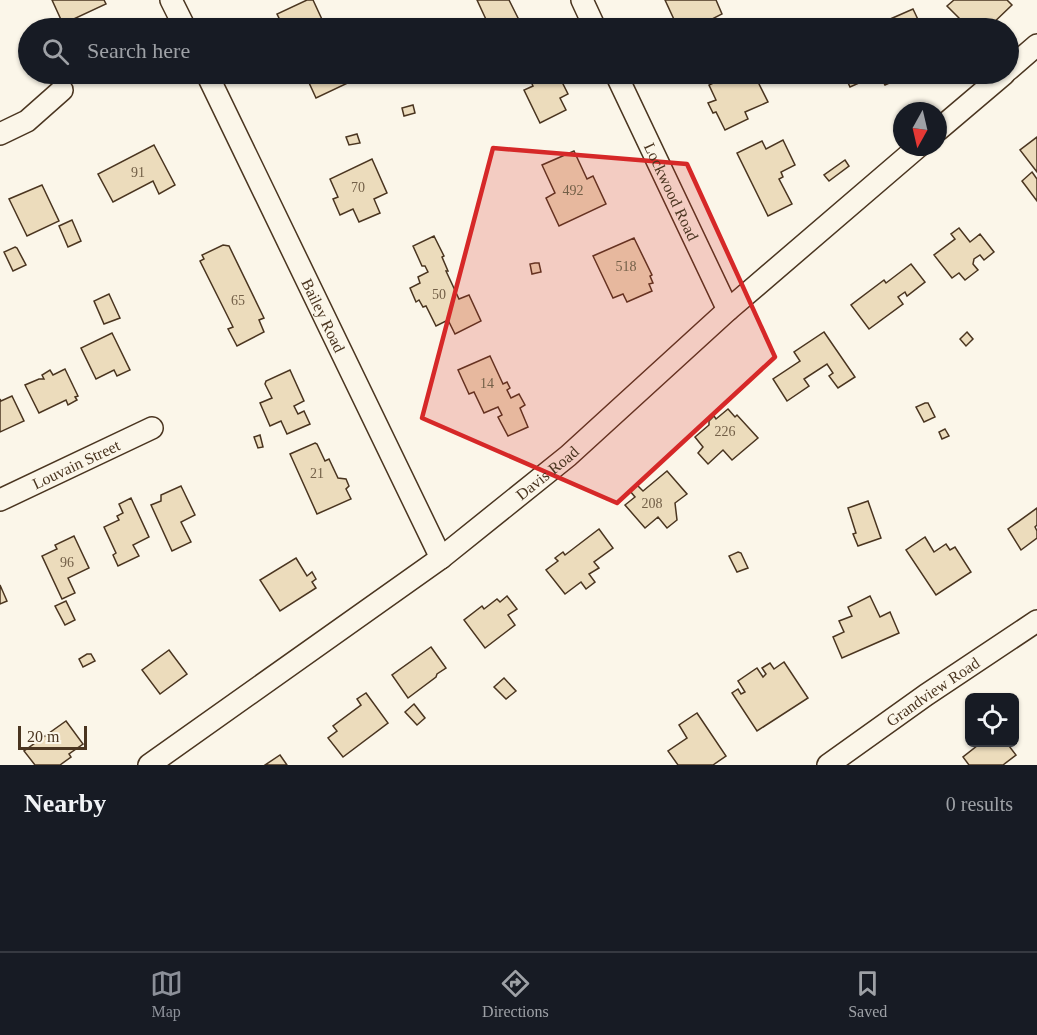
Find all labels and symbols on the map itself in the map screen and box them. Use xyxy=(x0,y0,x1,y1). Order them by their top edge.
north arrow xyxy=(893,102,947,156)
street label: Lockwood Road xyxy=(641,140,702,243)
house number: 91 xyxy=(131,165,145,180)
house number: 70 xyxy=(351,180,365,195)
house number: 492 xyxy=(563,183,584,198)
house number: 518 xyxy=(616,259,637,274)
street label: Bailey Road xyxy=(298,276,348,355)
house number: 50 xyxy=(432,287,446,302)
house number: 65 xyxy=(231,293,245,308)
house number: 14 xyxy=(480,376,494,391)
house number: 226 xyxy=(715,424,736,439)
street label: Louvain Street xyxy=(30,436,123,492)
street label: Davis Road xyxy=(513,443,582,503)
house number: 21 xyxy=(310,466,324,481)
house number: 208 xyxy=(642,496,663,511)
house number: 96 xyxy=(60,555,74,570)
street label: Grandview Road xyxy=(883,654,983,730)
scale bar xyxy=(18,723,87,750)

